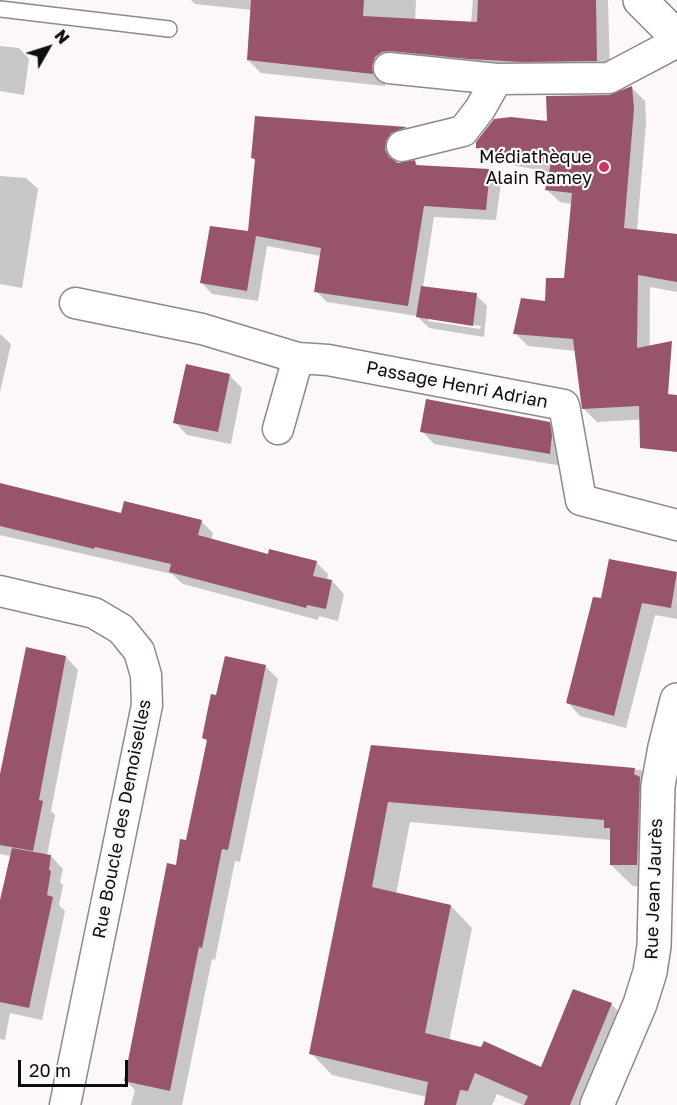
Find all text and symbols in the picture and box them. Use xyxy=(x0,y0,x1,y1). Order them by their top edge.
north arrow xyxy=(18,18,78,78)
text: N xyxy=(50,26,74,48)
place label: Médiathèque Alain Ramey xyxy=(479,146,592,188)
marker: Médiathèque Alain Ramey xyxy=(597,160,611,174)
street label: Passage Henri Adrian xyxy=(364,357,550,413)
street label: Rue Boucle des Demoiselles xyxy=(88,698,156,940)
street label: Rue Jean Jaurès xyxy=(641,818,667,960)
scale bar xyxy=(21,1048,130,1086)
text: 20 m xyxy=(29,1059,71,1081)

